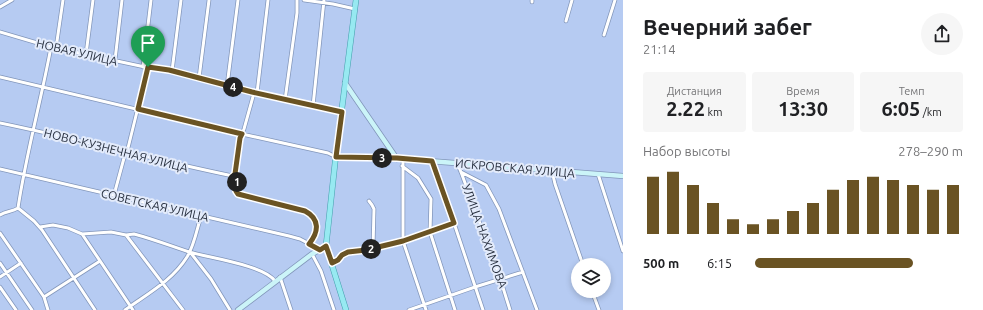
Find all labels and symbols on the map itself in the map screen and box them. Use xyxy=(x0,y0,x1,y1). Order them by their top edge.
pin xyxy=(131,26,165,67)
street label: НОВАЯ УЛИЦА xyxy=(35,36,119,68)
pin: 4 xyxy=(223,77,243,97)
street label: НОВО-КУЗНЕЧНАЯ УЛИЦА xyxy=(43,126,190,174)
pin: 3 xyxy=(372,148,392,168)
street label: ИСКРОВСКАЯ УЛИЦА xyxy=(455,156,576,180)
pin: 1 xyxy=(227,172,247,192)
street label: УЛИЦА НАХИМОВА xyxy=(460,182,510,290)
street label: СОВЕТСКАЯ УЛИЦА xyxy=(100,186,210,224)
pin: 2 xyxy=(361,239,381,259)

